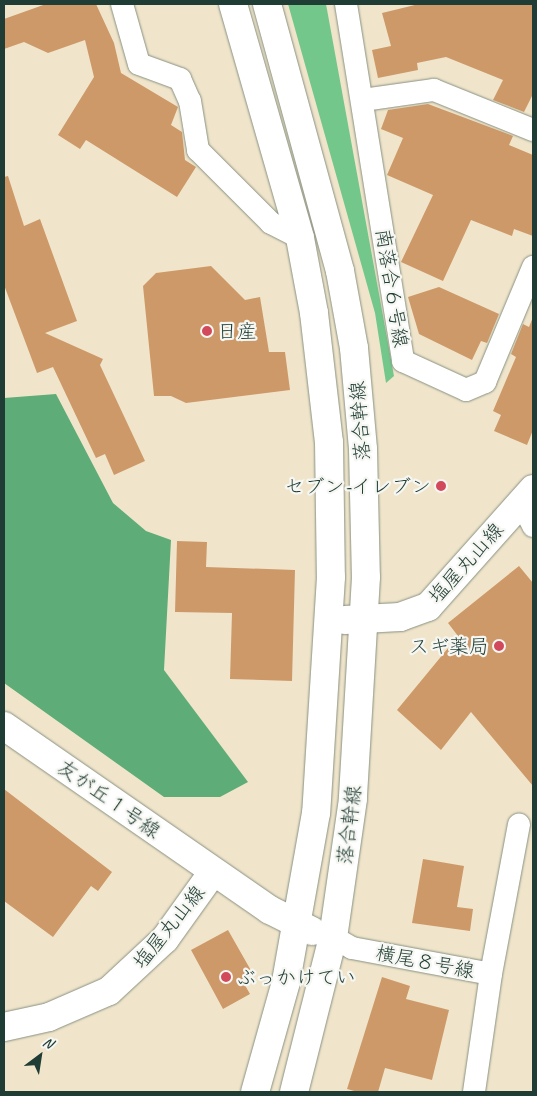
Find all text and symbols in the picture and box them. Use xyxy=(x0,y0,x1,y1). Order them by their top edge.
street label: 南落合６号線 xyxy=(371,227,413,349)
place label: 日産 xyxy=(217,319,257,343)
marker: 日産 xyxy=(201,325,213,337)
street label: 落合幹線 xyxy=(345,380,375,462)
place label: セブン-イレブン xyxy=(284,474,431,498)
marker: セブン-イレブン xyxy=(435,480,447,492)
street label: 塩屋丸山線 xyxy=(424,518,508,608)
place label: スギ薬局 xyxy=(409,634,489,658)
marker: スギ薬局 xyxy=(493,640,505,652)
street label: 友が丘１号線 xyxy=(53,755,165,843)
street label: 落合幹線 xyxy=(332,784,366,866)
street label: 塩屋丸山線 xyxy=(128,881,210,973)
street label: 横尾８号線 xyxy=(374,941,476,983)
place label: ぶっかけてい xyxy=(236,965,356,989)
marker: ぶっかけてい xyxy=(220,971,232,983)
north arrow xyxy=(15,1031,65,1081)
text: N xyxy=(40,1033,56,1052)

